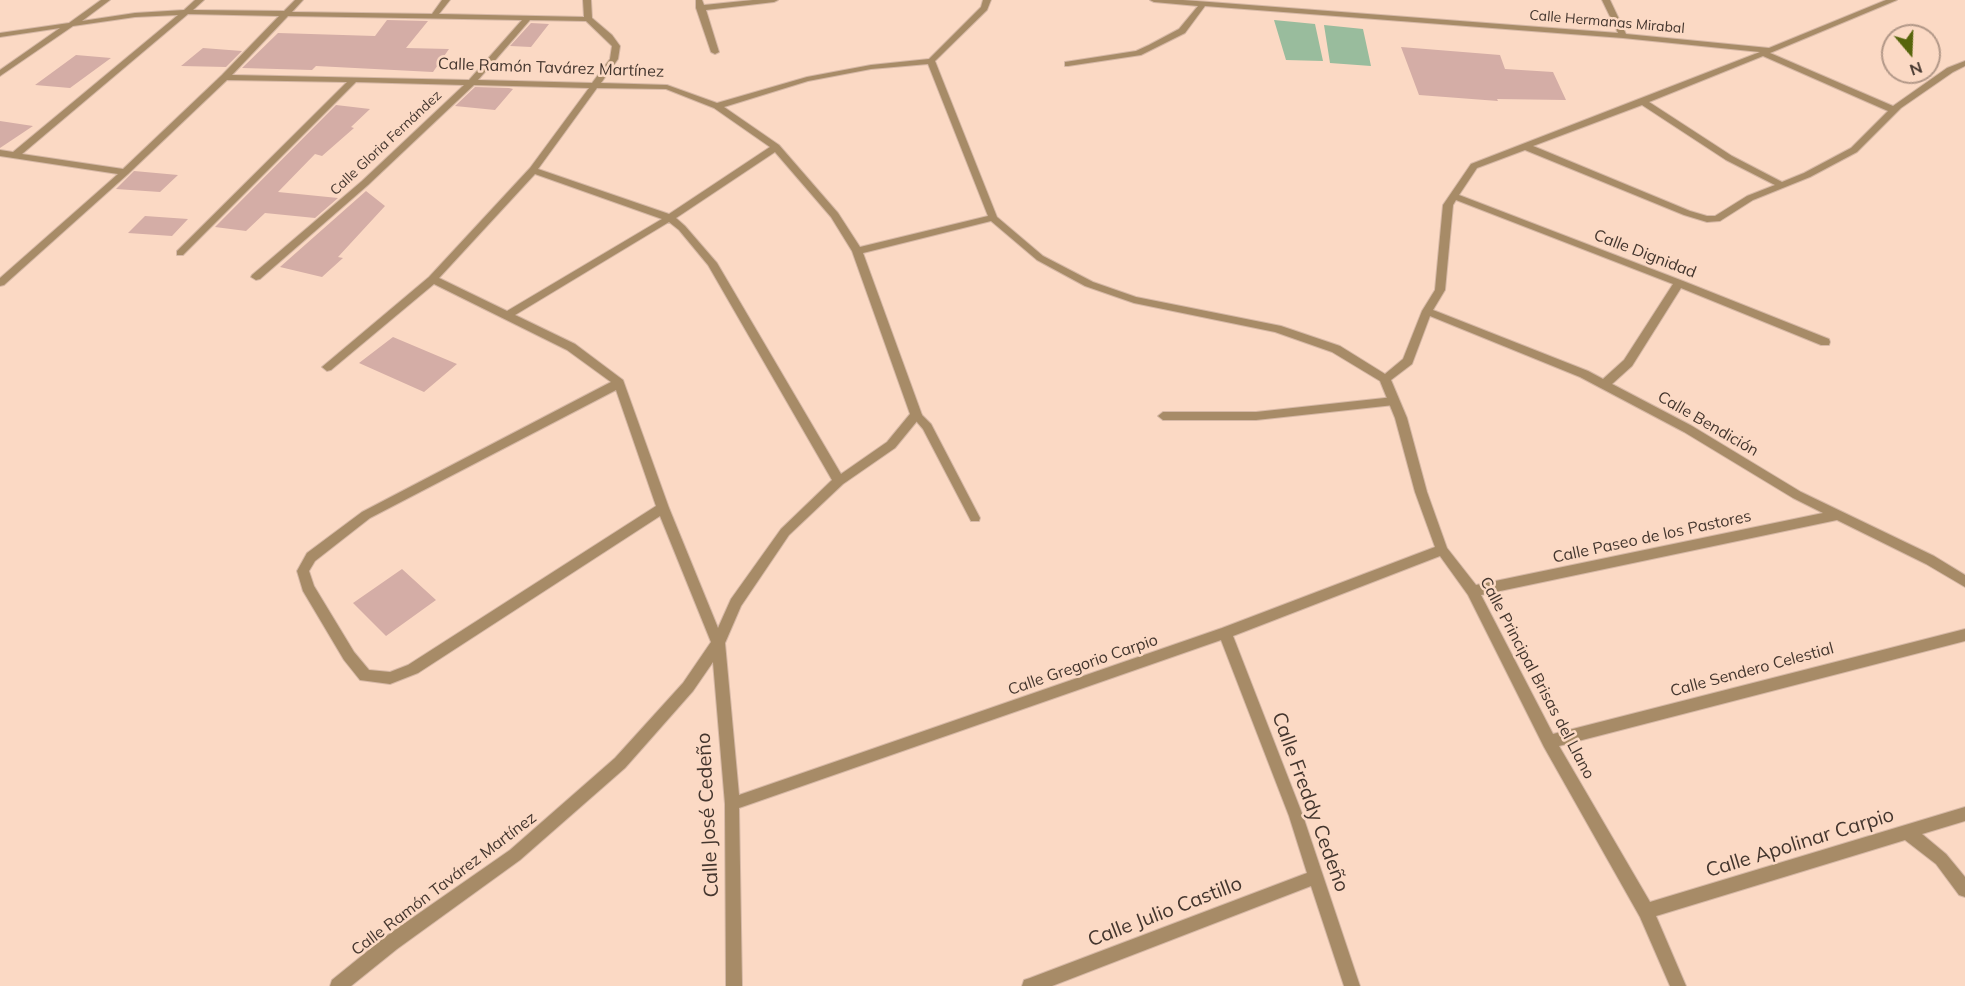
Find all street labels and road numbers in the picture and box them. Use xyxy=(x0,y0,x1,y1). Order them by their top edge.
street label: Calle Hermanas Mirabal xyxy=(1529,7,1685,37)
street label: Calle Ramón Tavárez Martínez xyxy=(438,54,664,82)
street label: Calle Gloria Fernández xyxy=(327,87,445,199)
street label: Calle Dignidad xyxy=(1591,226,1699,282)
street label: Calle Bendición xyxy=(1654,387,1762,461)
street label: Calle Paseo de los Pastores xyxy=(1551,507,1753,567)
street label: Calle Principal Brisas del Llano xyxy=(1475,574,1599,782)
street label: Calle Gregorio Carpio xyxy=(1006,630,1160,700)
street label: Calle Sendero Celestial xyxy=(1668,639,1836,701)
street label: Calle Freddy Cedeño xyxy=(1266,709,1354,895)
street label: Calle José Cedeño xyxy=(692,732,724,898)
street label: Calle Apolinar Carpio xyxy=(1703,803,1897,883)
street label: Calle Ramón Tavárez Martínez xyxy=(348,808,540,960)
street label: Calle Julio Castillo xyxy=(1085,872,1245,952)

